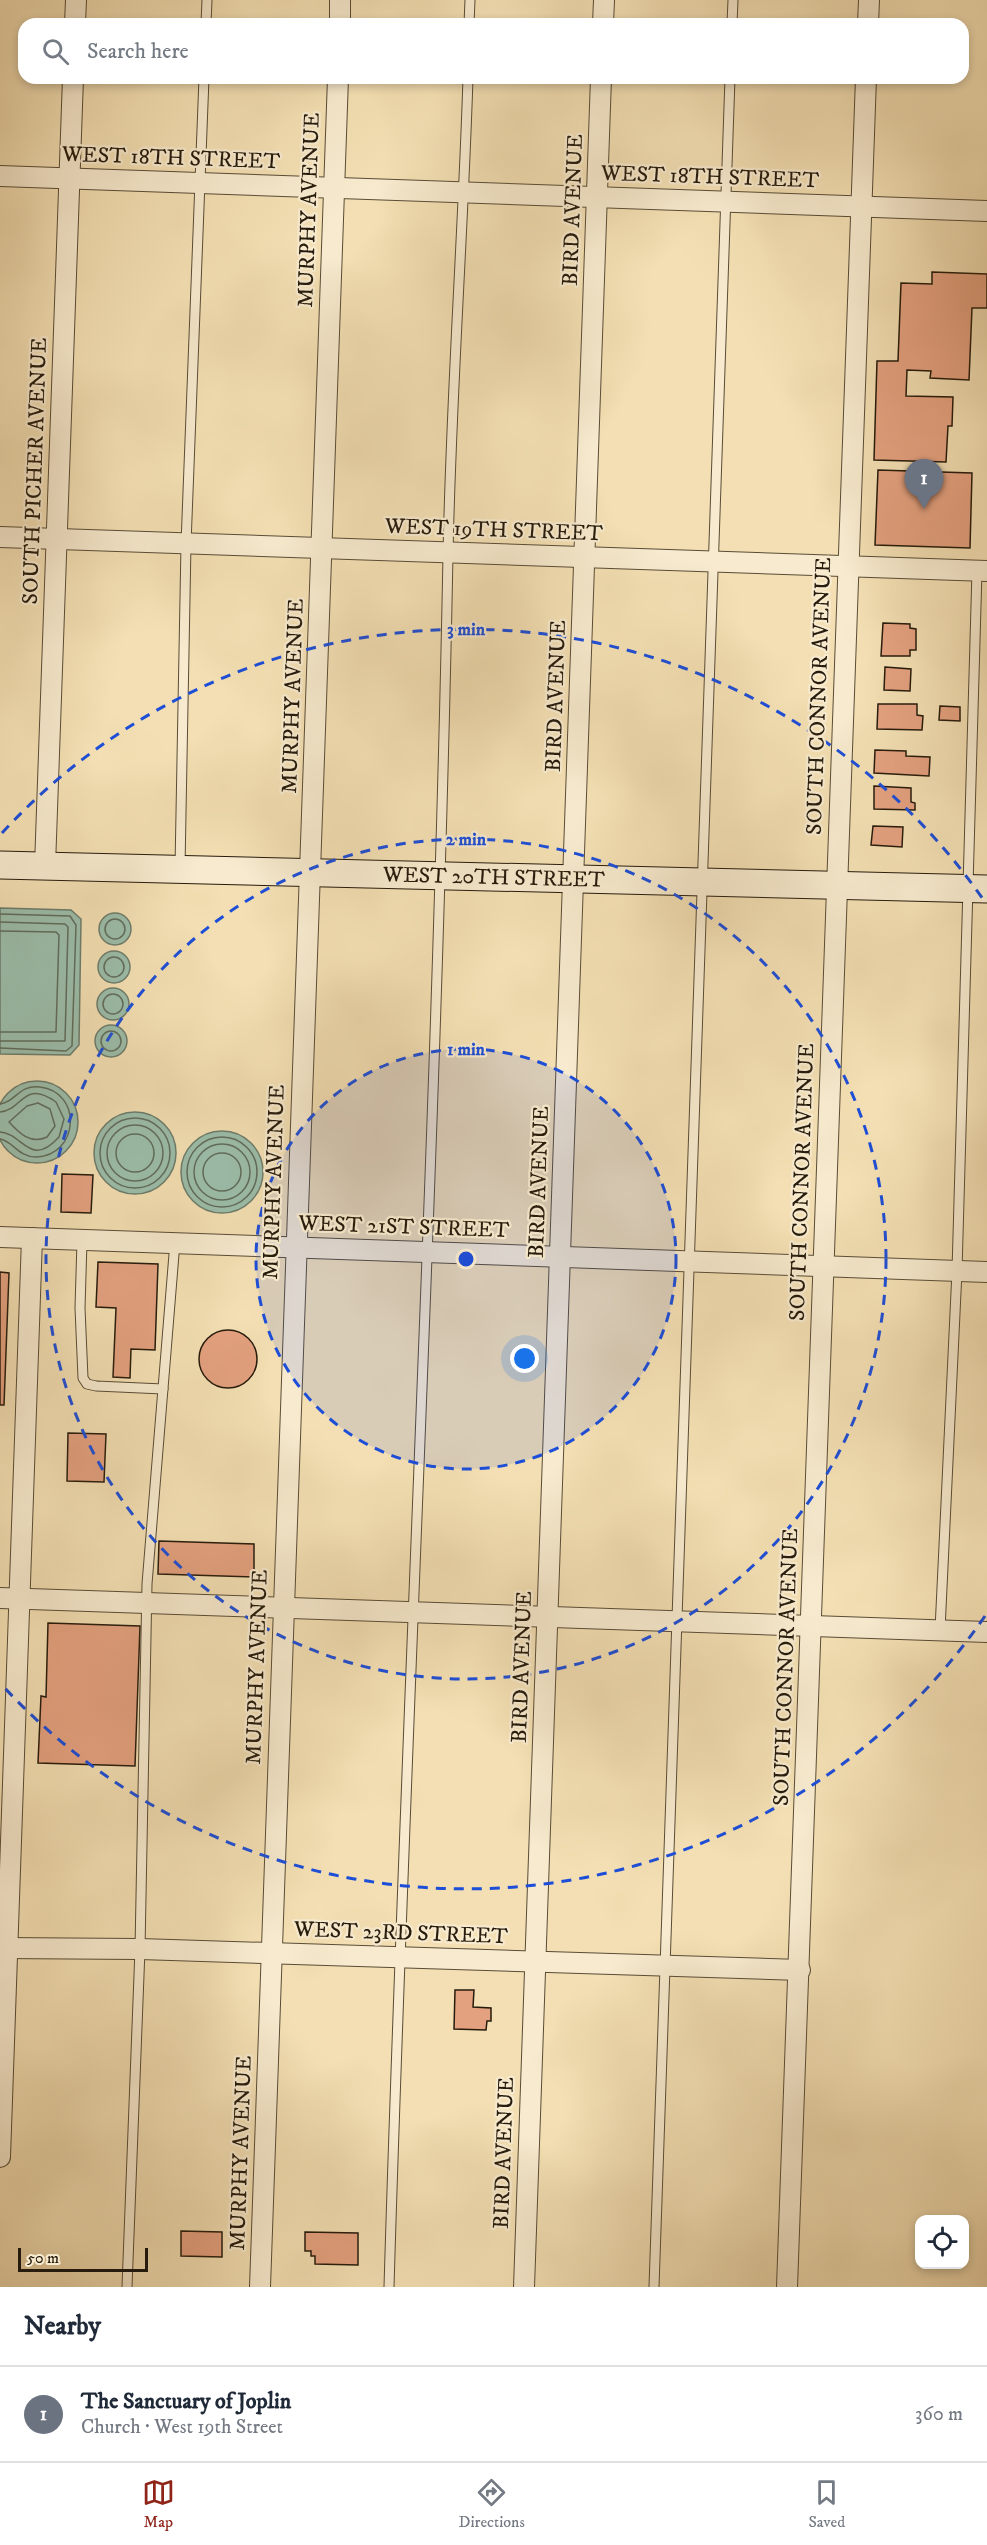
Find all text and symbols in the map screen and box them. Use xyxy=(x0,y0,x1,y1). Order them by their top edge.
search box xyxy=(18,18,969,84)
icon: search xyxy=(39,35,72,68)
text: Search here xyxy=(87,38,189,65)
street label: MURPHY AVENUE xyxy=(292,112,326,308)
street label: BIRD AVENUE xyxy=(557,133,589,287)
street label: WEST 18TH STREET xyxy=(60,141,281,175)
street label: WEST 18TH STREET xyxy=(599,160,820,194)
street label: SOUTH PICHER AVENUE xyxy=(17,337,53,605)
pin: 1 xyxy=(904,460,944,509)
street label: WEST 19TH STREET xyxy=(384,513,604,547)
street label: SOUTH CONNOR AVENUE xyxy=(801,557,837,835)
street label: MURPHY AVENUE xyxy=(276,598,310,794)
text: 3 min xyxy=(447,619,486,641)
street label: BIRD AVENUE xyxy=(540,619,572,773)
text: 2 min xyxy=(446,829,487,851)
street label: WEST 20TH STREET xyxy=(382,861,605,893)
text: 1 min xyxy=(447,1039,486,1061)
street label: SOUTH CONNOR AVENUE xyxy=(784,1043,820,1321)
street label: MURPHY AVENUE xyxy=(257,1084,291,1280)
street label: BIRD AVENUE xyxy=(523,1105,555,1259)
street label: WEST 21ST STREET xyxy=(297,1210,510,1244)
centre of rings xyxy=(456,1249,476,1269)
your location xyxy=(510,1344,539,1373)
street label: SOUTH CONNOR AVENUE xyxy=(768,1528,804,1806)
street label: MURPHY AVENUE xyxy=(240,1569,274,1765)
street label: BIRD AVENUE xyxy=(506,1590,538,1744)
street label: WEST 23RD STREET xyxy=(293,1916,509,1950)
street label: MURPHY AVENUE xyxy=(224,2055,258,2251)
street label: BIRD AVENUE xyxy=(488,2076,520,2230)
map controls xyxy=(915,2215,969,2269)
button: locate xyxy=(915,2215,969,2269)
scale bar xyxy=(18,2245,148,2272)
text: 50 m xyxy=(27,2248,59,2268)
text: Nearby xyxy=(24,2310,101,2343)
text: The Sanctuary of Joplin xyxy=(81,2388,291,2415)
text: 1 xyxy=(40,2402,47,2427)
text: 360 m xyxy=(915,2402,963,2427)
text: Church · West 19th Street xyxy=(81,2415,283,2440)
tab: Map xyxy=(142,2476,175,2532)
tab: Directions xyxy=(458,2476,525,2532)
tab: Saved xyxy=(808,2476,845,2532)

